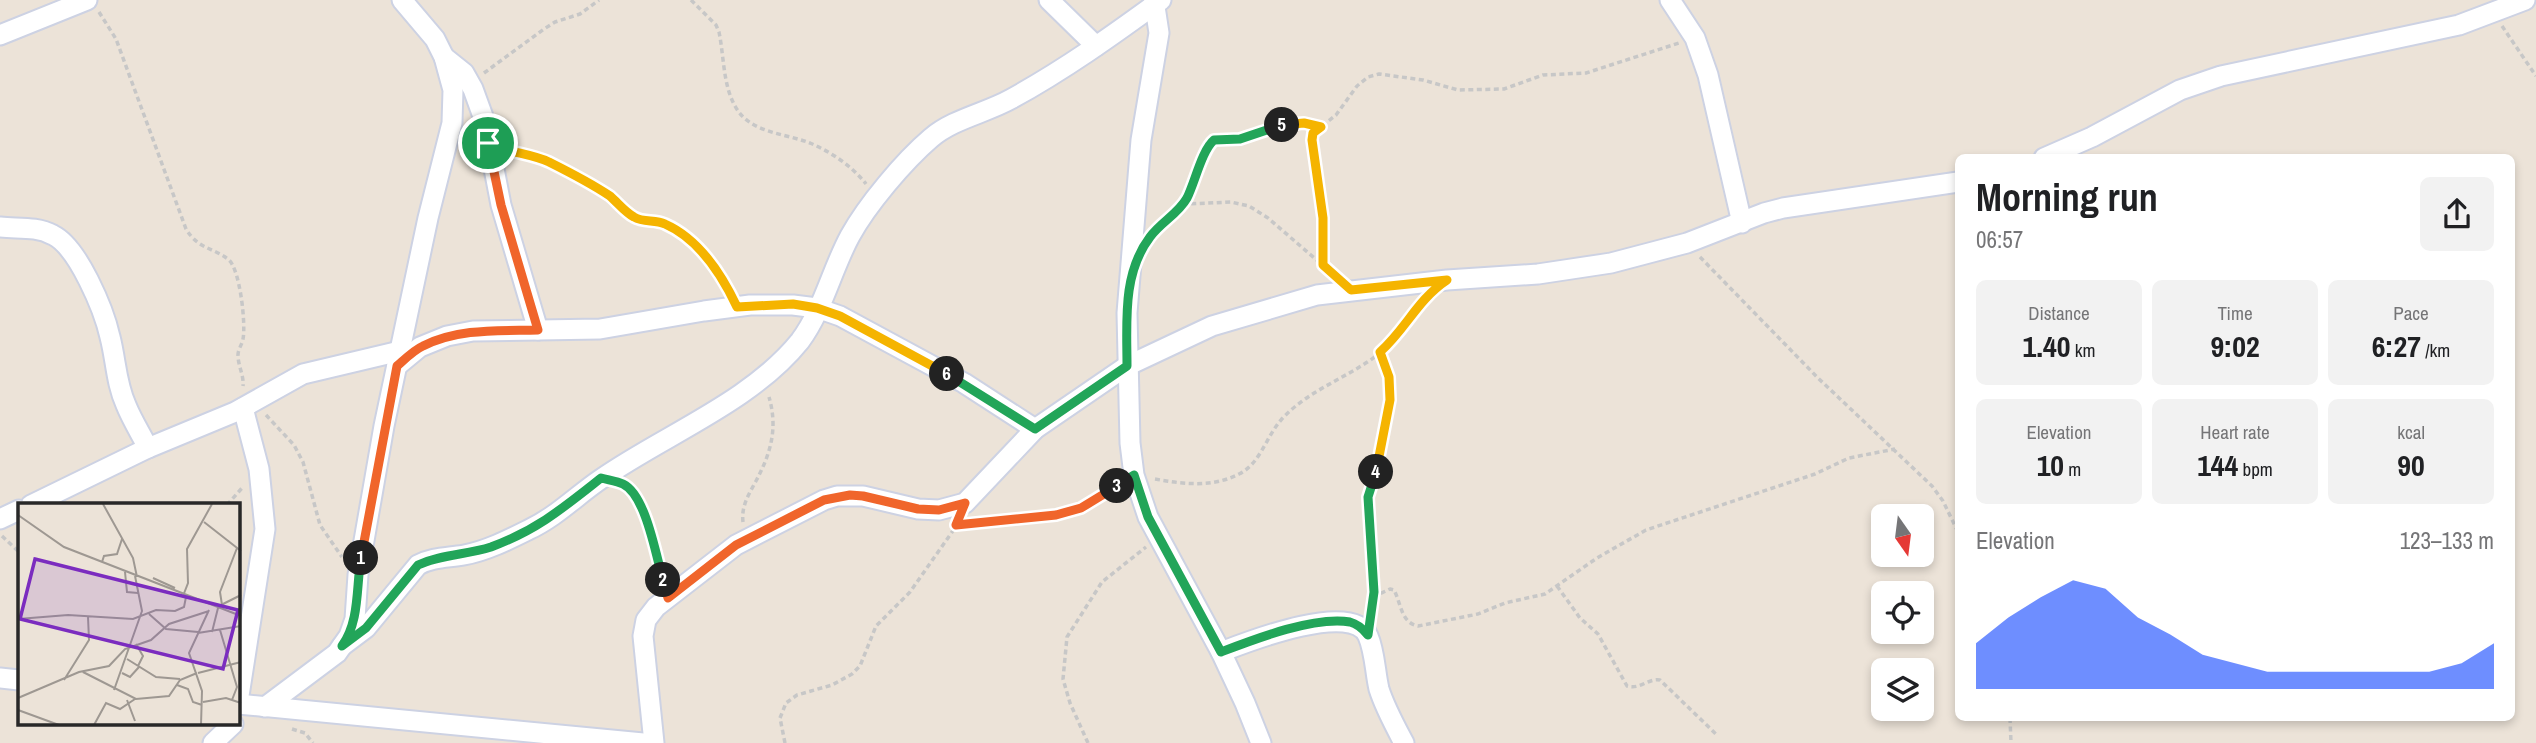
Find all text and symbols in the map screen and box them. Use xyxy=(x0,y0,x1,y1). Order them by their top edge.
pin: 5 xyxy=(1264,108,1300,142)
text: 5 xyxy=(1277,111,1286,137)
pin xyxy=(458,113,518,173)
icon: arrive xyxy=(469,124,507,162)
text: Morning run xyxy=(1976,172,2158,223)
button: share xyxy=(2420,177,2494,251)
text: 06:57 xyxy=(1976,224,2023,255)
text: Distance xyxy=(2028,300,2090,326)
text: Time xyxy=(2217,300,2253,326)
text: Pace xyxy=(2393,300,2429,326)
text: 1.40 xyxy=(2023,326,2070,366)
text: 9:02 xyxy=(2210,326,2260,366)
text: 6:27 xyxy=(2372,326,2421,366)
text: km xyxy=(2070,337,2096,363)
text: /km xyxy=(2421,337,2450,363)
pin: 6 xyxy=(930,356,964,392)
text: 6 xyxy=(942,360,951,386)
text: Elevation xyxy=(2027,419,2091,445)
text: Heart rate xyxy=(2200,419,2270,445)
text: kcal xyxy=(2397,419,2425,445)
text: 10 xyxy=(2037,445,2064,485)
text: 144 xyxy=(2197,445,2238,485)
text: 90 xyxy=(2397,445,2425,485)
pin: 4 xyxy=(1358,454,1394,490)
text: m xyxy=(2064,456,2081,482)
text: bpm xyxy=(2238,456,2273,482)
text: 4 xyxy=(1371,458,1380,484)
pin: 3 xyxy=(1100,468,1134,504)
text: 3 xyxy=(1112,472,1121,498)
inset map xyxy=(18,503,240,726)
north arrow xyxy=(1871,504,1934,567)
map controls xyxy=(1871,504,1934,721)
text: Elevation xyxy=(1976,525,2055,556)
text: 123–133 m xyxy=(2400,525,2494,556)
pin: 1 xyxy=(344,540,378,576)
text: 1 xyxy=(356,544,365,570)
pin: 2 xyxy=(646,562,680,598)
text: 2 xyxy=(658,566,667,592)
button: locate xyxy=(1871,581,1934,644)
button: layers xyxy=(1871,658,1934,721)

